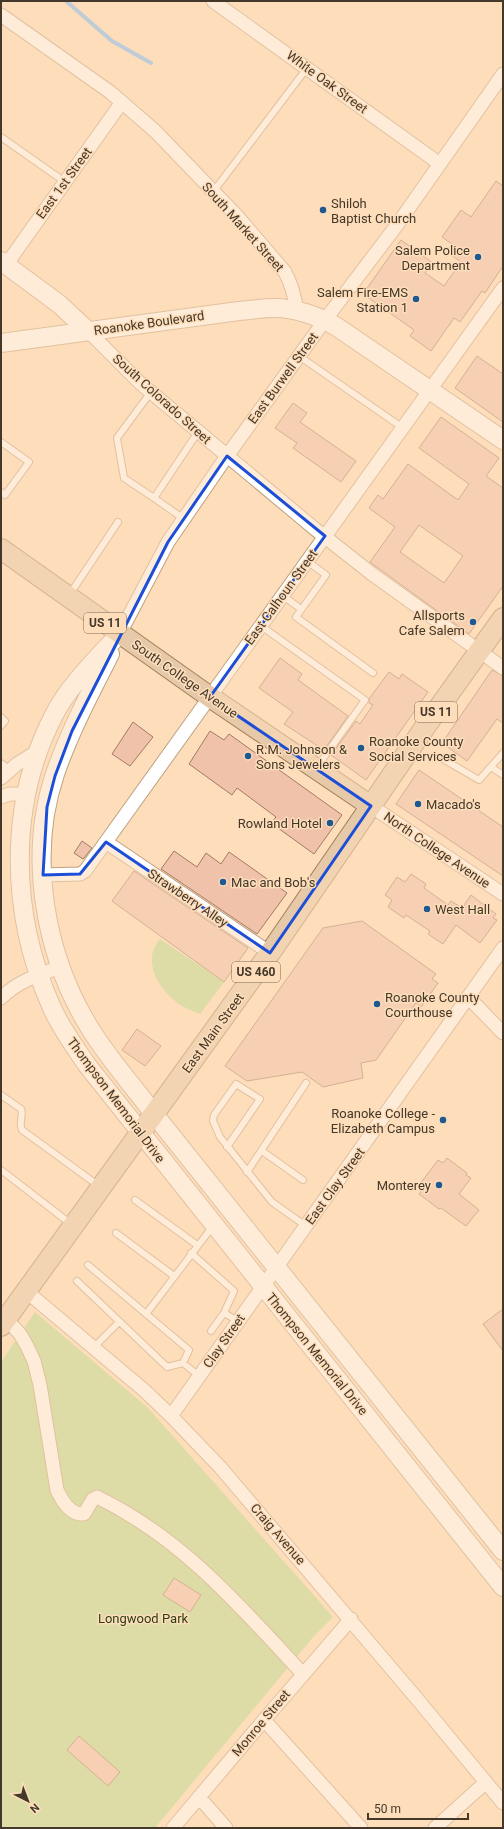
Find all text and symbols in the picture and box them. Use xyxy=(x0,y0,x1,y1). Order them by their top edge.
street label: White Oak Street xyxy=(284,48,370,116)
street label: East 1st Street xyxy=(33,144,95,222)
street label: South Market Street xyxy=(199,179,287,275)
place label: Shiloh Baptist Church xyxy=(331,196,416,226)
marker: Shiloh Baptist Church xyxy=(318,205,328,215)
place label: Salem Police Department xyxy=(395,243,470,273)
marker: Salem Police Department xyxy=(473,252,483,262)
place label: Salem Fire-EMS Station 1 xyxy=(317,285,408,315)
marker: Salem Fire-EMS Station 1 xyxy=(411,294,421,304)
street label: Roanoke Boulevard xyxy=(93,308,205,338)
street label: East Burwell Street xyxy=(245,330,321,426)
street label: South Colorado Street xyxy=(110,351,214,447)
street label: East Calhoun Street xyxy=(241,547,321,647)
place label: Allsports Cafe Salem xyxy=(399,608,465,638)
road number: US 11 xyxy=(84,613,126,633)
marker: Allsports Cafe Salem xyxy=(468,617,478,627)
street label: South College Avenue xyxy=(129,637,241,721)
road number: US 11 xyxy=(415,702,457,722)
place label: Roanoke County Social Services xyxy=(369,734,463,764)
place label: R.M. Johnson & Sons Jewelers xyxy=(256,742,348,772)
marker: Roanoke County Social Services xyxy=(356,743,366,753)
marker: R.M. Johnson & Sons Jewelers xyxy=(243,751,253,761)
place label: Macado's xyxy=(426,797,481,812)
marker: Macado's xyxy=(413,799,423,809)
street label: North College Avenue xyxy=(381,809,493,891)
place label: Rowland Hotel xyxy=(238,816,322,831)
marker: Rowland Hotel xyxy=(325,818,335,828)
street label: Strawberry Alley xyxy=(145,866,231,930)
place label: Mac and Bob's xyxy=(231,875,316,890)
marker: Mac and Bob's xyxy=(218,877,228,887)
place label: West Hall xyxy=(435,902,490,917)
marker: West Hall xyxy=(422,904,432,914)
road number: US 460 xyxy=(232,962,280,982)
street label: East Main Street xyxy=(179,990,247,1076)
place label: Roanoke County Courthouse xyxy=(385,990,479,1020)
marker: Roanoke County Courthouse xyxy=(372,999,382,1009)
street label: Thompson Memorial Drive xyxy=(64,1034,168,1166)
place label: Roanoke College - Elizabeth Campus xyxy=(331,1106,435,1136)
marker: Roanoke College - Elizabeth Campus xyxy=(438,1115,448,1125)
street label: East Clay Street xyxy=(302,1145,368,1227)
place label: Monterey xyxy=(377,1178,431,1193)
marker: Monterey xyxy=(434,1180,444,1190)
street label: Thompson Memorial Drive xyxy=(263,1290,371,1418)
street label: Clay Street xyxy=(200,1311,248,1371)
street label: Craig Avenue xyxy=(247,1500,309,1568)
park label: Longwood Park xyxy=(98,1611,189,1626)
street label: Monroe Street xyxy=(229,1687,293,1759)
north arrow xyxy=(8,1781,48,1821)
scale bar xyxy=(368,1795,468,1821)
text: N xyxy=(27,1801,42,1816)
text: 50 m xyxy=(374,1802,401,1816)

